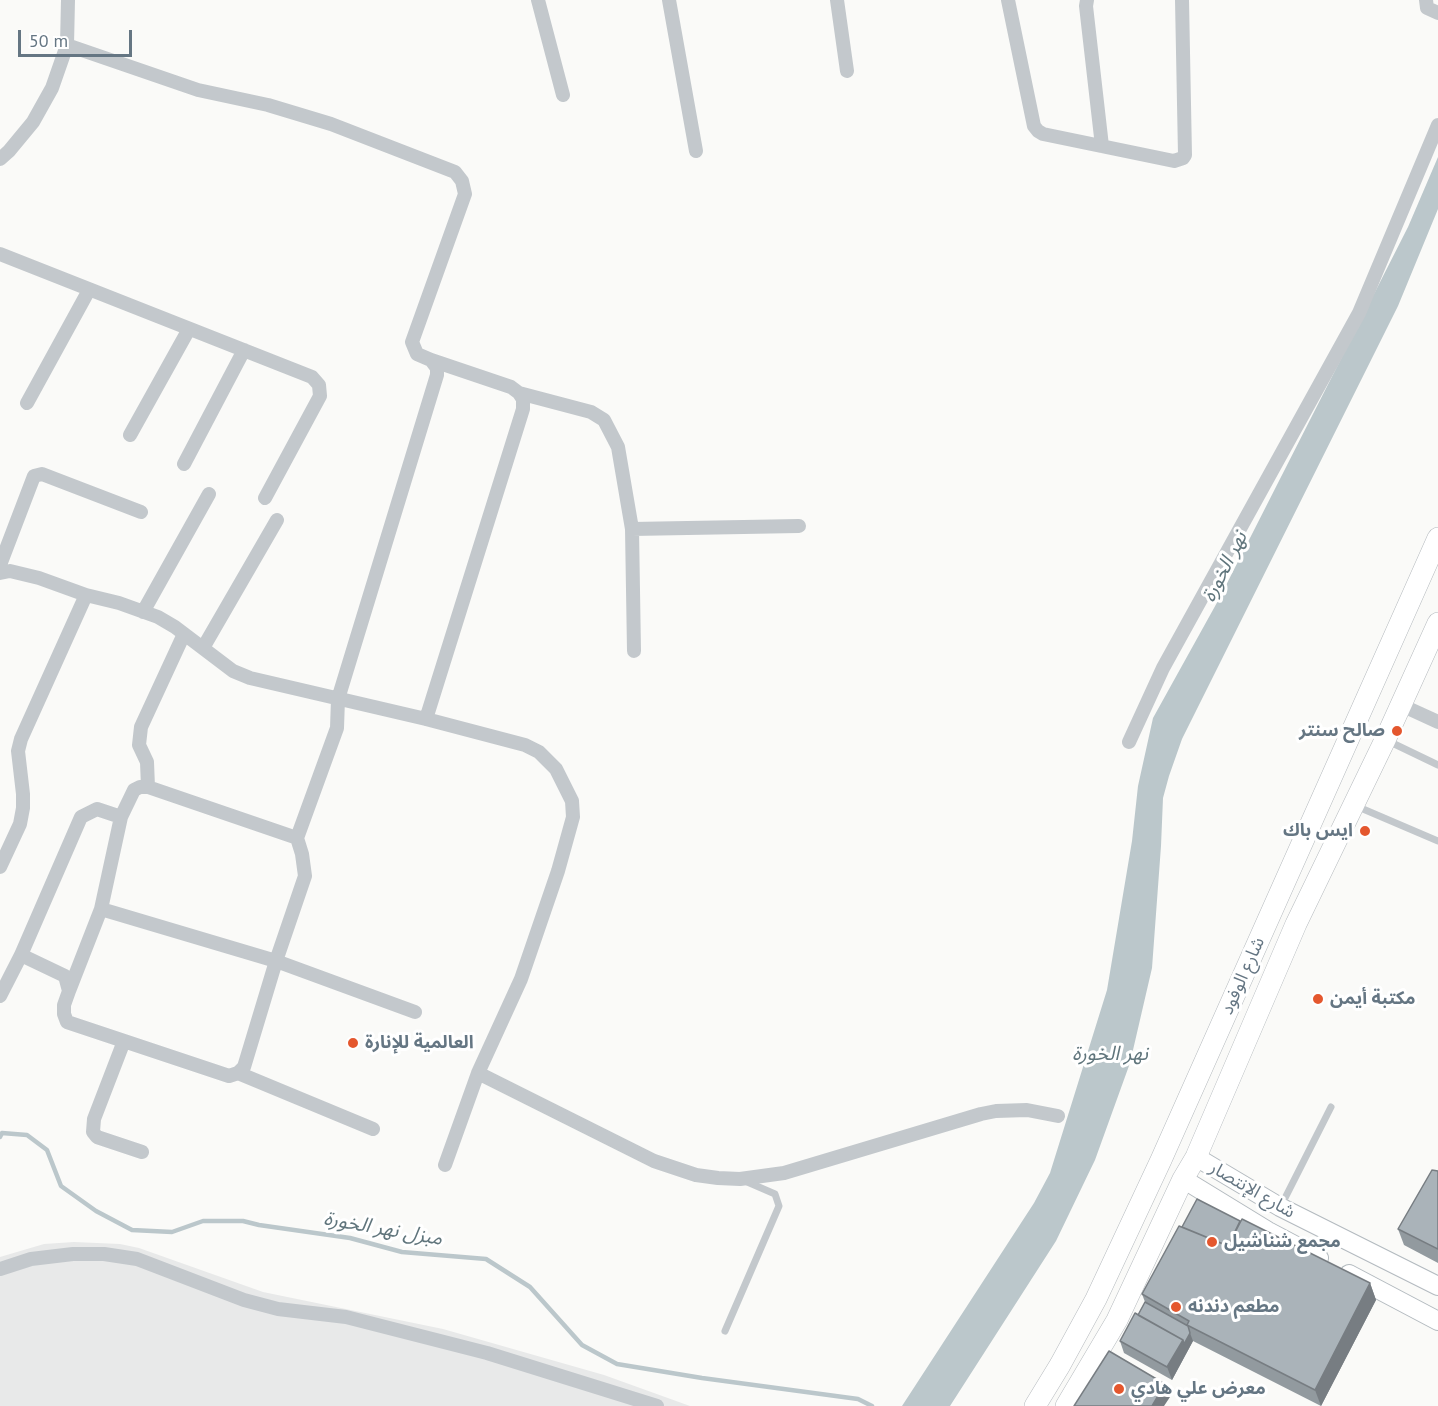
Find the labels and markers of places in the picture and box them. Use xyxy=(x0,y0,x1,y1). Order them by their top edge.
place label: صالح سنتر xyxy=(1299,720,1385,742)
marker: صالح سنتر xyxy=(1390,724,1404,738)
place label: ايس باك xyxy=(1283,820,1353,842)
marker: ايس باك xyxy=(1358,824,1372,838)
place label: مكتبة أيمن xyxy=(1330,988,1416,1010)
marker: مكتبة أيمن xyxy=(1311,992,1325,1006)
place label: العالمية للإنارة xyxy=(365,1032,474,1054)
marker: العالمية للإنارة xyxy=(346,1036,360,1050)
place label: مجمع شناشيل xyxy=(1224,1231,1341,1253)
marker: مجمع شناشيل xyxy=(1205,1235,1219,1249)
place label: مطعم دندنه xyxy=(1188,1296,1280,1318)
marker: مطعم دندنه xyxy=(1169,1300,1183,1314)
place label: معرض علي هادي xyxy=(1131,1378,1266,1400)
marker: معرض علي هادي xyxy=(1112,1382,1126,1396)

